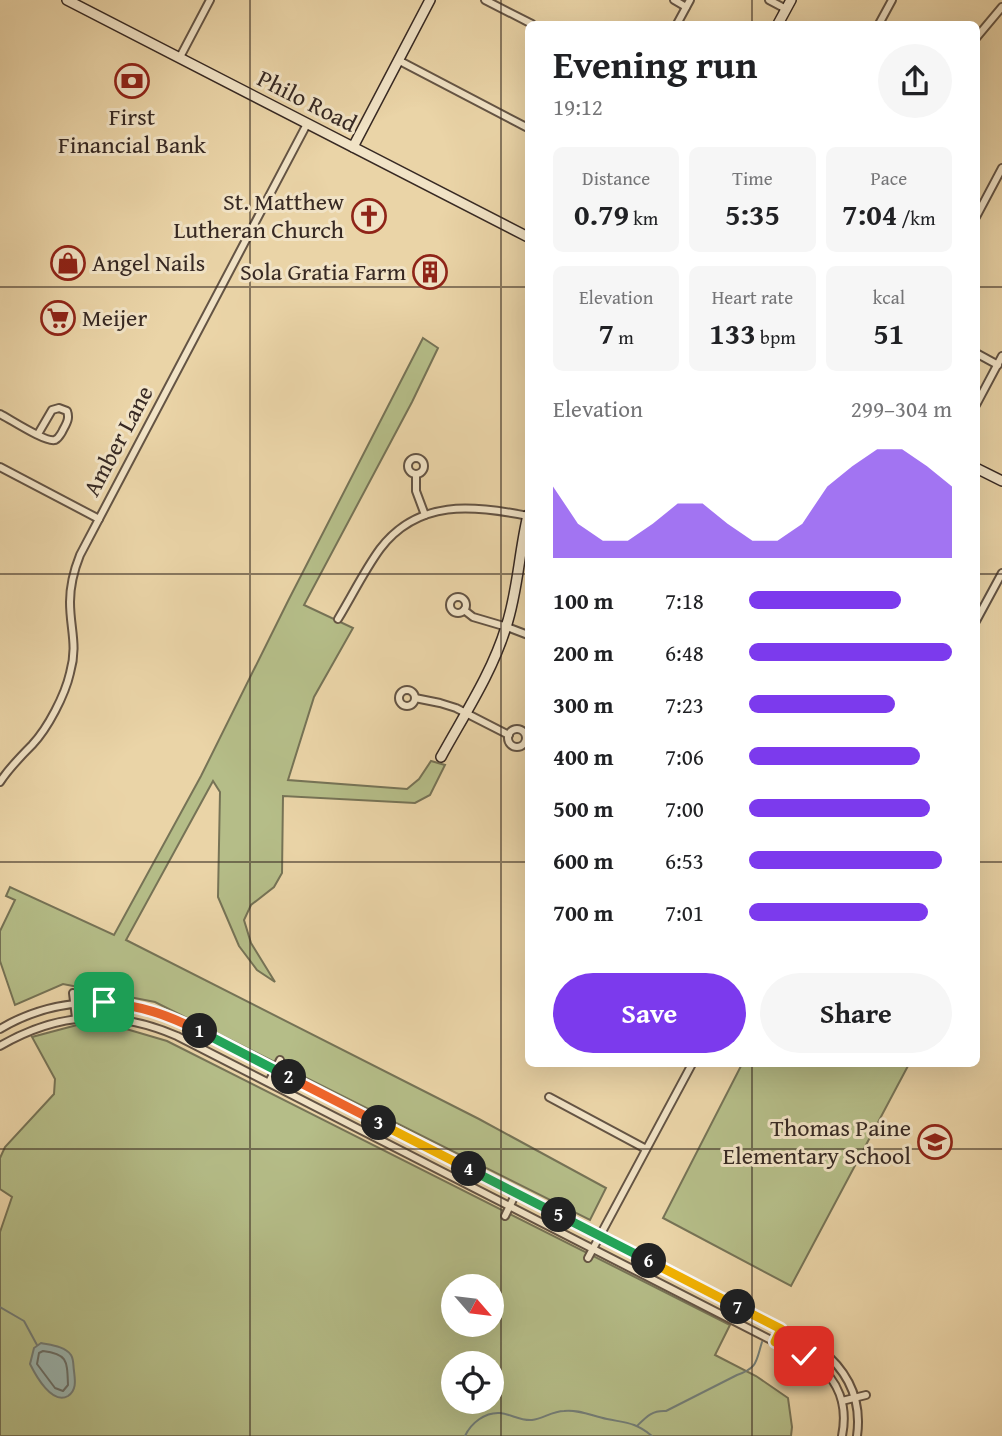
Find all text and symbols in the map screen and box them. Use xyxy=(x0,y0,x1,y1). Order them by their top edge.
text: Evening run xyxy=(553,36,757,92)
button: share xyxy=(878,44,952,118)
street label: Philo Road xyxy=(251,61,363,141)
bank icon: First Financial Bank xyxy=(113,62,151,100)
text: 19:12 xyxy=(553,90,603,123)
place label: First Financial Bank xyxy=(58,99,207,162)
text: Distance xyxy=(582,164,650,192)
text: Time xyxy=(732,164,773,192)
text: Pace xyxy=(871,164,907,192)
place label: St. Matthew Lutheran Church xyxy=(174,184,345,247)
text: 0.79 xyxy=(574,192,629,236)
text: 5:35 xyxy=(725,192,780,236)
text: 7:04 xyxy=(842,192,897,236)
church icon: St. Matthew Lutheran Church xyxy=(350,197,388,235)
text: km xyxy=(629,204,658,232)
text: /km xyxy=(897,204,936,232)
shop icon: Angel Nails xyxy=(49,244,87,282)
place label: Angel Nails xyxy=(92,245,205,280)
building icon: Sola Gratia Farm xyxy=(411,253,449,291)
place label: Sola Gratia Farm xyxy=(240,254,406,289)
text: Elevation xyxy=(579,283,653,311)
text: Heart rate xyxy=(712,283,793,311)
text: kcal xyxy=(873,283,905,311)
supermarket icon: Meijer xyxy=(39,299,77,337)
place label: Meijer xyxy=(82,300,147,335)
text: 7 xyxy=(599,311,614,355)
text: 133 xyxy=(709,311,756,355)
text: 51 xyxy=(873,311,904,355)
text: m xyxy=(614,323,634,351)
text: bpm xyxy=(756,323,796,351)
street label: Amber Lane xyxy=(74,379,161,502)
text: Elevation xyxy=(553,392,643,425)
text: 299–304 m xyxy=(851,392,952,425)
text: 100 m xyxy=(553,584,614,617)
text: 7:18 xyxy=(665,584,704,617)
text: 200 m xyxy=(553,636,614,669)
text: 6:48 xyxy=(665,636,704,669)
text: 300 m xyxy=(553,688,614,721)
text: 7:23 xyxy=(665,688,704,721)
text: 400 m xyxy=(553,740,614,773)
text: 7:06 xyxy=(665,740,704,773)
text: 500 m xyxy=(553,792,614,825)
text: 7:00 xyxy=(665,792,704,825)
text: 600 m xyxy=(553,844,614,877)
text: 6:53 xyxy=(665,844,704,877)
text: 700 m xyxy=(553,896,614,929)
text: 7:01 xyxy=(665,896,704,929)
pin xyxy=(74,972,134,1032)
button: Save xyxy=(553,973,746,1053)
button: Share xyxy=(760,973,952,1053)
icon: arrive xyxy=(85,983,123,1021)
pin: 1 xyxy=(182,1014,218,1048)
text: 1 xyxy=(195,1016,204,1044)
pin: 2 xyxy=(272,1060,306,1094)
text: 2 xyxy=(284,1062,293,1090)
pin: 3 xyxy=(362,1106,396,1140)
text: 3 xyxy=(374,1108,383,1136)
place label: Thomas Paine Elementary School xyxy=(723,1110,911,1173)
school or university icon: Thomas Paine Elementary School xyxy=(916,1123,954,1161)
pin: 4 xyxy=(452,1152,486,1186)
text: 4 xyxy=(464,1154,473,1182)
pin: 5 xyxy=(542,1198,576,1232)
text: 5 xyxy=(554,1200,563,1228)
pin: 6 xyxy=(632,1244,666,1278)
text: 6 xyxy=(644,1246,653,1274)
north arrow xyxy=(441,1274,504,1337)
map controls xyxy=(441,1274,504,1414)
pin: 7 xyxy=(720,1290,756,1324)
text: 7 xyxy=(733,1292,742,1320)
pin xyxy=(774,1326,834,1386)
icon: check xyxy=(785,1337,823,1375)
button: locate xyxy=(441,1351,504,1414)

